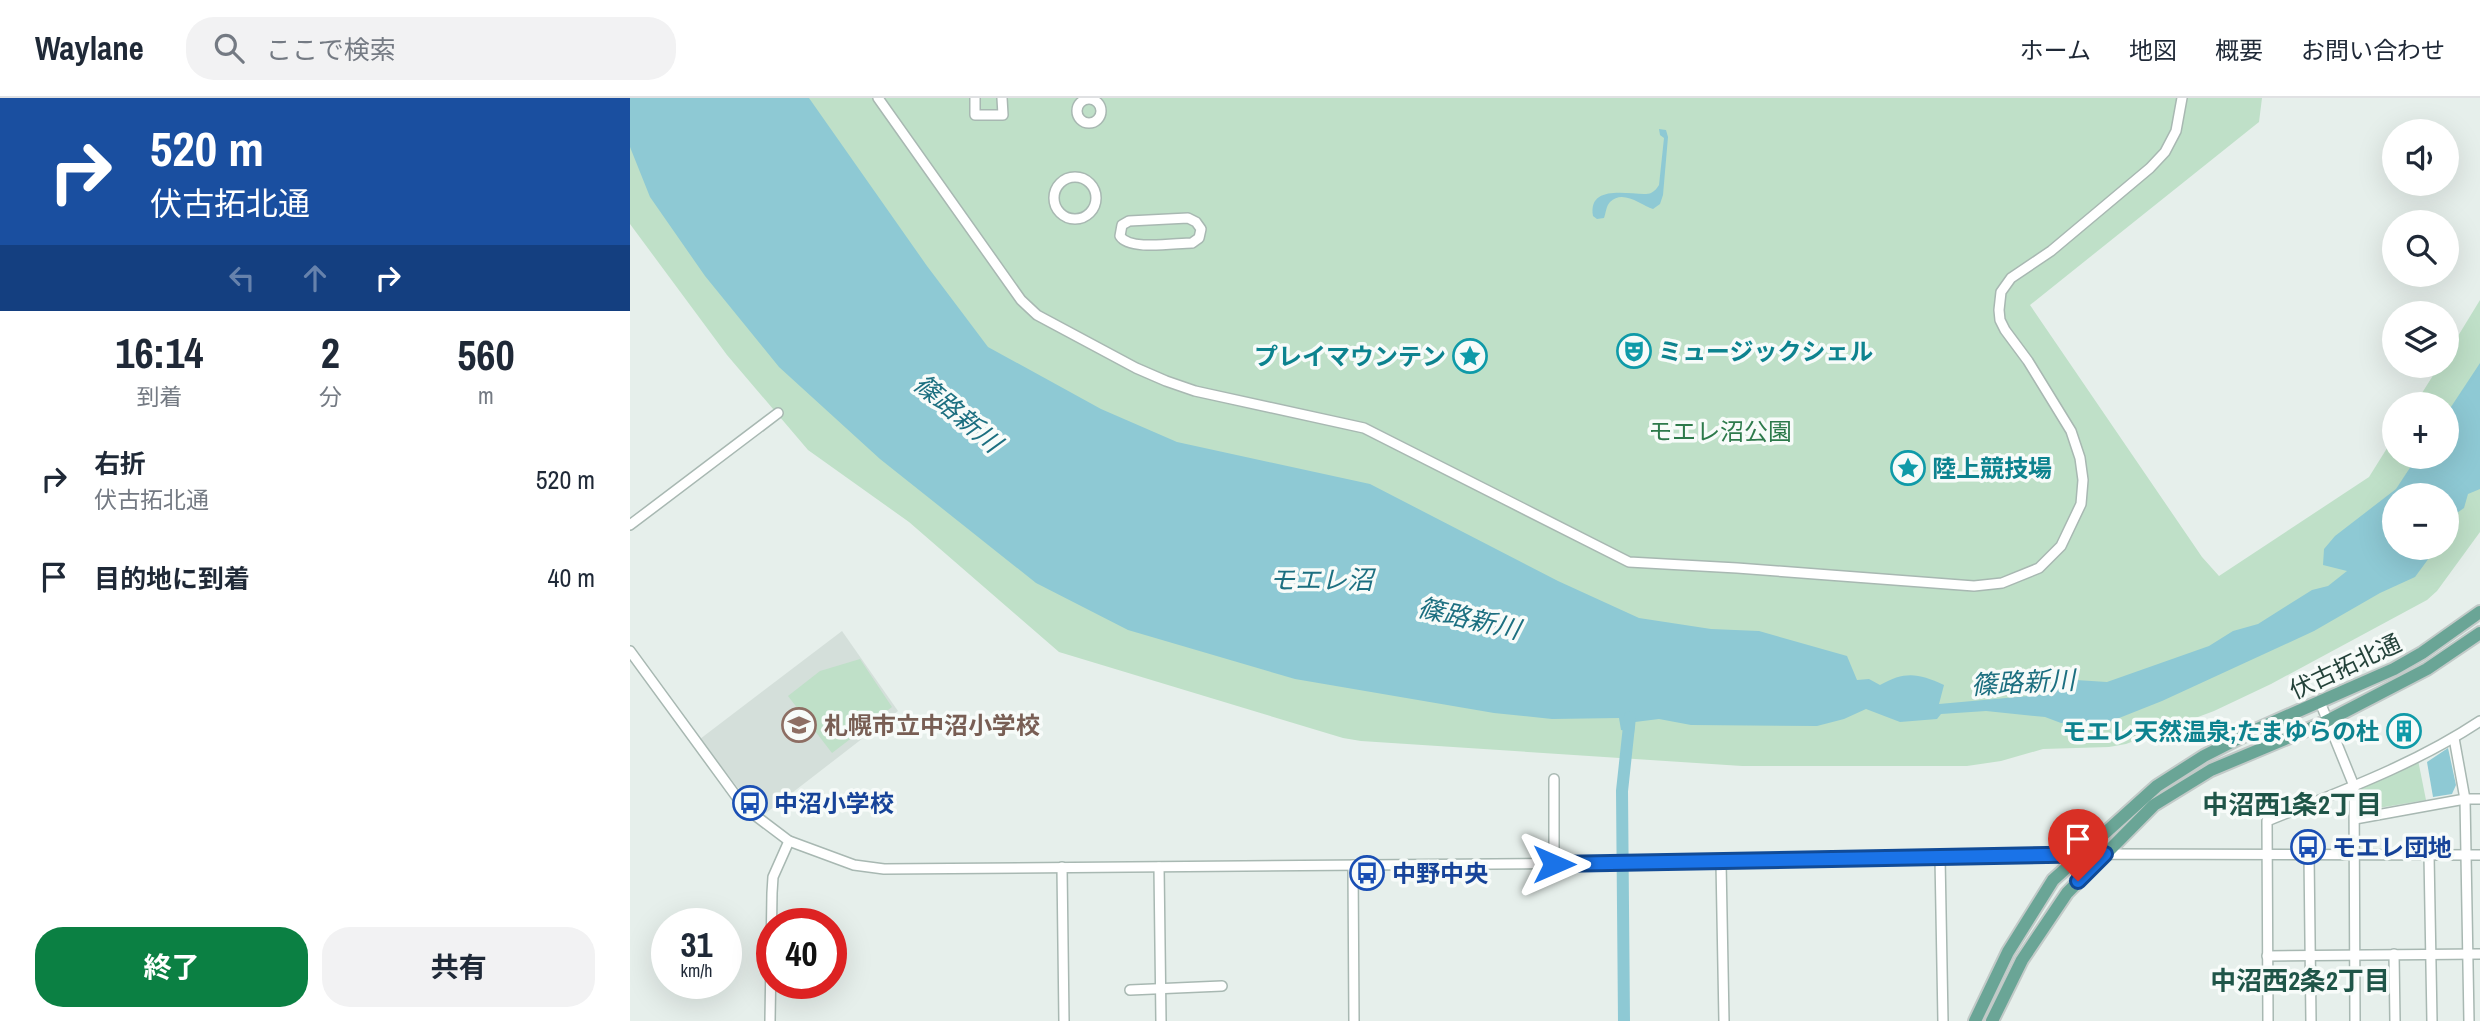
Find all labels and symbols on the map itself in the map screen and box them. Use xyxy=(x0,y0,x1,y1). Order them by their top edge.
theatre icon: ミュージックシェル xyxy=(1615,332,1653,370)
place label: ミュージックシェル xyxy=(1658,335,1874,367)
place icon: プレイマウンテン xyxy=(1451,337,1489,375)
place label: プレイマウンテン xyxy=(1254,340,1446,372)
water label: 篠路新川 xyxy=(907,366,1011,462)
park label: モエレ沼公園 xyxy=(1648,415,1792,447)
place icon: 陸上競技場 xyxy=(1889,449,1927,487)
place label: 陸上競技場 xyxy=(1932,452,2052,484)
water label: モエレ沼 xyxy=(1269,562,1377,597)
water label: 篠路新川 xyxy=(1414,589,1527,647)
street label: 伏古拓北通 xyxy=(2284,626,2406,706)
water label: 篠路新川 xyxy=(1970,662,2079,702)
school or university icon: 札幌市立中沼小学校 xyxy=(780,706,818,744)
place label: 札幌市立中沼小学校 xyxy=(824,709,1040,741)
building icon: モエレ天然温泉;たまゆらの杜 xyxy=(2385,712,2423,750)
place label: モエレ天然温泉;たまゆらの杜 xyxy=(2062,715,2380,747)
bus stop icon: 中沼小学校 xyxy=(731,784,769,822)
place label: 中沼小学校 xyxy=(774,787,894,819)
district label: 中沼西1条2丁目 xyxy=(2202,787,2382,822)
pin xyxy=(2048,809,2108,881)
position arrow xyxy=(1517,827,1591,901)
bus stop icon: モエレ団地 xyxy=(2289,828,2327,866)
place label: モエレ団地 xyxy=(2332,831,2452,863)
bus stop icon: 中野中央 xyxy=(1348,854,1386,892)
place label: 中野中央 xyxy=(1392,857,1488,889)
speed limit sign: 40 xyxy=(756,908,847,999)
district label: 中沼西2条2丁目 xyxy=(2210,963,2390,998)

